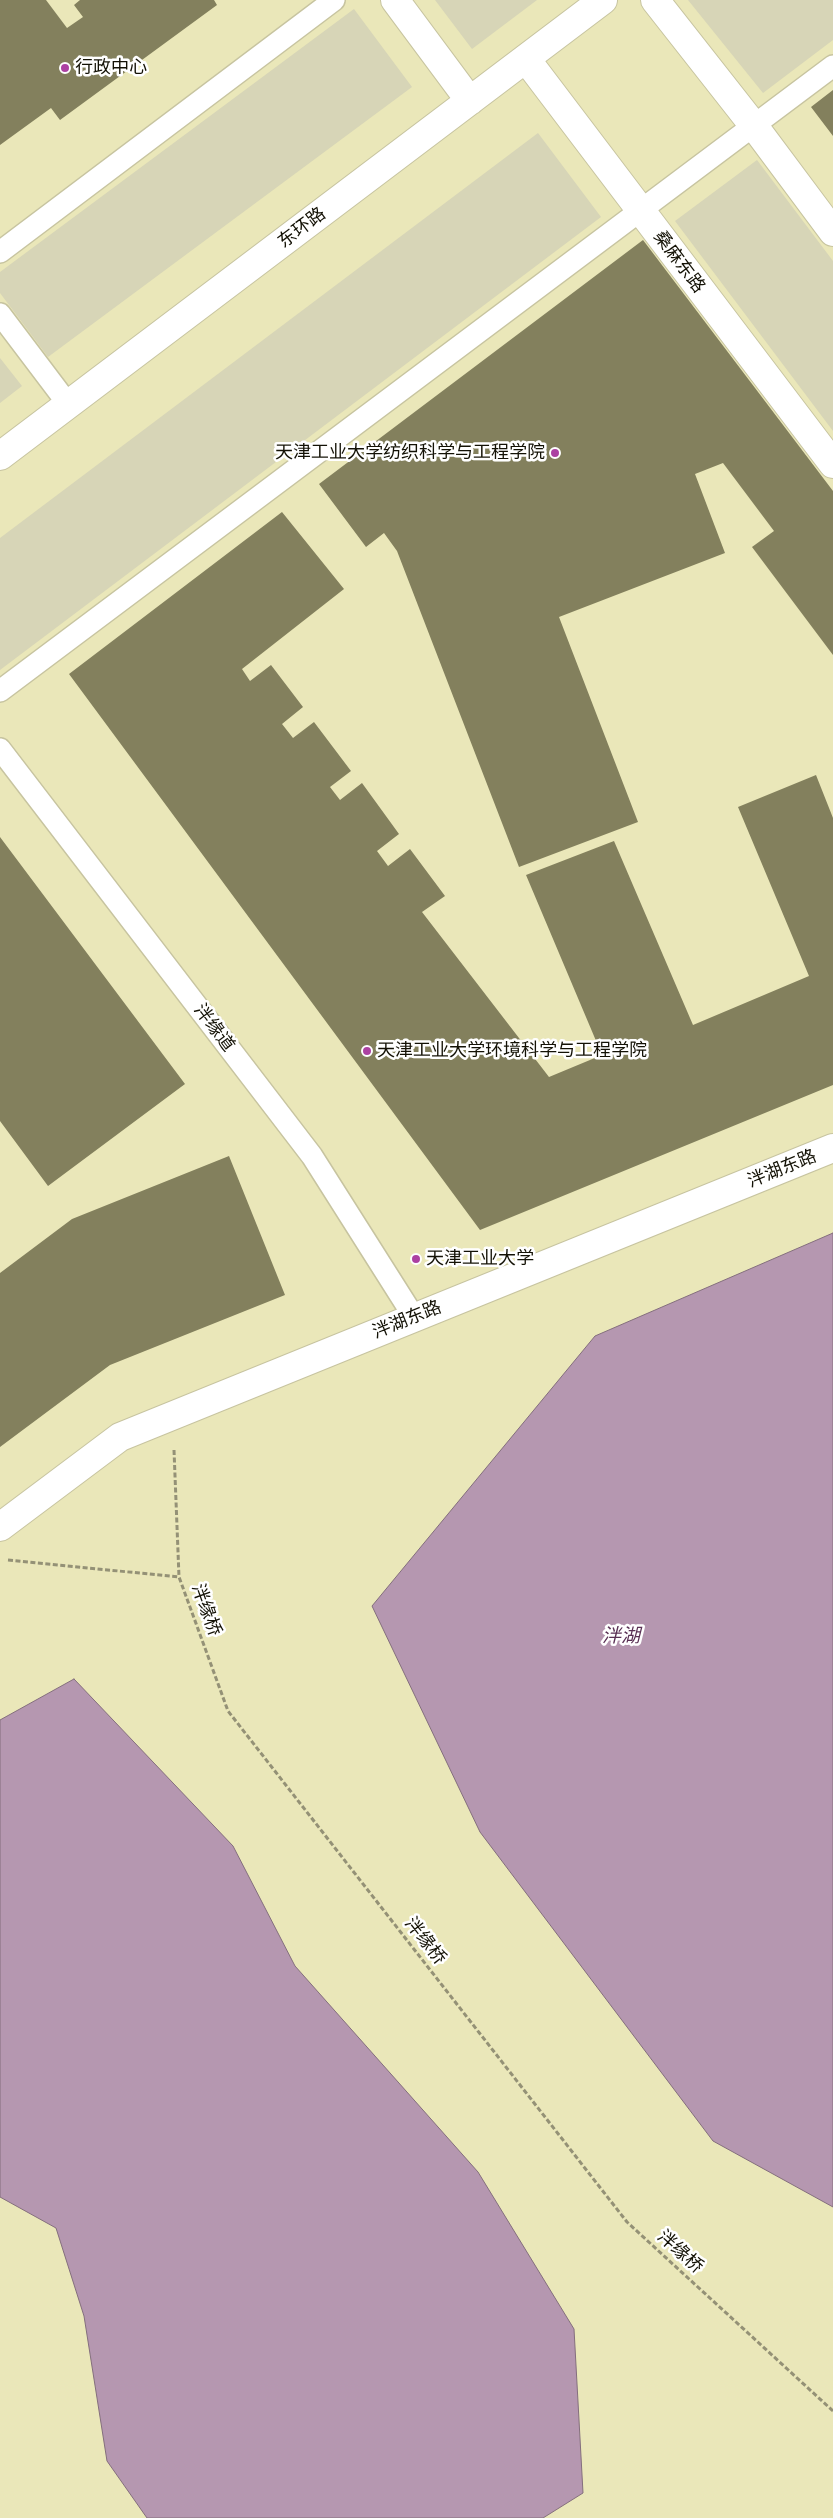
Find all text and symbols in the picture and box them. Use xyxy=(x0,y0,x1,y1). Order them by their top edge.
place label: 行政中心 xyxy=(75,57,147,79)
marker: 行政中心 xyxy=(59,62,71,74)
street label: 东环路 xyxy=(274,203,330,253)
street label: 桑麻东路 xyxy=(649,227,709,297)
place label: 天津工业大学纺织科学与工程学院 xyxy=(275,442,545,464)
marker: 天津工业大学纺织科学与工程学院 xyxy=(549,447,561,459)
street label: 泮缘道 xyxy=(189,1000,239,1056)
place label: 天津工业大学环境科学与工程学院 xyxy=(377,1040,647,1062)
marker: 天津工业大学环境科学与工程学院 xyxy=(361,1045,373,1057)
street label: 泮湖东路 xyxy=(745,1146,819,1192)
place label: 天津工业大学 xyxy=(426,1248,534,1270)
marker: 天津工业大学 xyxy=(410,1253,422,1265)
street label: 泮湖东路 xyxy=(370,1297,444,1343)
street label: 泮缘桥 xyxy=(187,1581,225,1639)
water label: 泮湖 xyxy=(602,1626,640,1648)
street label: 泮缘桥 xyxy=(400,1913,450,1969)
street label: 泮缘桥 xyxy=(653,2226,707,2278)

